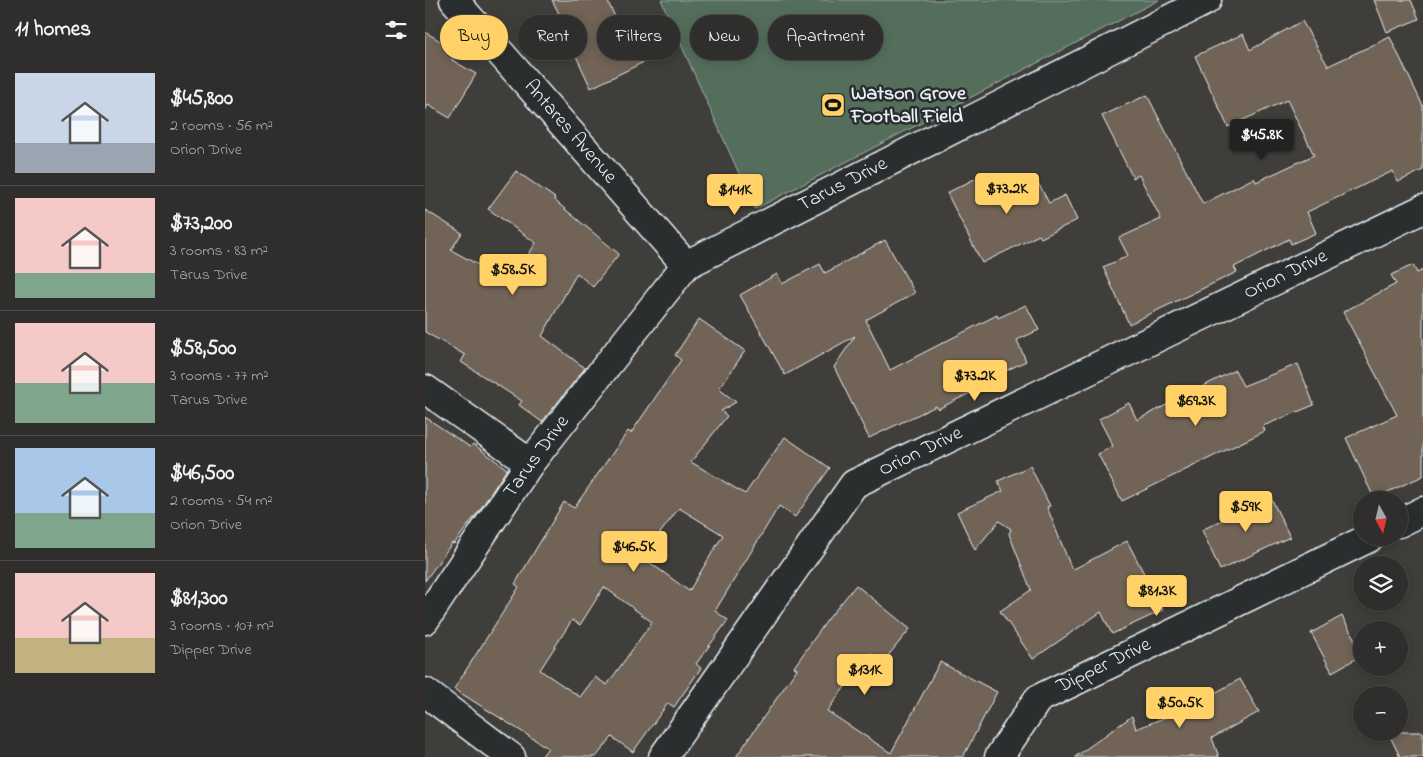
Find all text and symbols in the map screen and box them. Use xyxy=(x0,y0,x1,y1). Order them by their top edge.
text: 11 homes xyxy=(15,15,91,45)
chip: Buy xyxy=(440,15,508,60)
chip: Rent xyxy=(518,15,587,60)
chip: Filters xyxy=(597,15,680,60)
chip: New xyxy=(690,15,758,60)
chip: Apartment xyxy=(768,15,883,60)
icon: filters xyxy=(382,16,410,44)
street label: Antares Avenue xyxy=(516,73,624,191)
place label: Watson Grove Football Field xyxy=(850,80,967,132)
text: $45,800 xyxy=(170,84,233,114)
sports icon: Watson Grove Football Field xyxy=(820,92,846,118)
icon: home xyxy=(55,93,115,153)
text: 2 rooms · 56 m² xyxy=(170,114,273,138)
pin: $45.8K xyxy=(1221,119,1303,161)
text: $45.8K xyxy=(1241,123,1283,147)
text: Orion Drive xyxy=(170,138,242,162)
street label: Tarus Drive xyxy=(793,150,893,220)
pin: $73.2K xyxy=(966,172,1048,215)
pin: $141K xyxy=(700,174,770,216)
text: $73.2K xyxy=(986,177,1028,201)
text: $141K xyxy=(718,178,752,202)
text: $73,200 xyxy=(170,209,232,239)
icon: home xyxy=(55,218,115,278)
text: 3 rooms · 83 m² xyxy=(170,239,268,263)
street label: Orion Drive xyxy=(1239,242,1333,308)
pin: $58.5K xyxy=(472,254,554,296)
text: $58.5K xyxy=(490,258,536,282)
text: Tarus Drive xyxy=(170,263,247,287)
text: $58,500 xyxy=(170,334,236,364)
icon: home xyxy=(55,343,115,403)
pin: $73.2K xyxy=(934,360,1016,402)
text: 3 rooms · 77 m² xyxy=(170,364,269,388)
text: $73.2K xyxy=(954,364,996,388)
pin: $69.3K xyxy=(1155,384,1237,427)
text: Tarus Drive xyxy=(170,388,247,412)
text: $69.3K xyxy=(1176,389,1216,413)
street label: Tarus Drive xyxy=(497,409,577,505)
street label: Orion Drive xyxy=(874,419,968,485)
text: $46,500 xyxy=(170,459,234,489)
icon: home xyxy=(55,468,115,528)
text: 2 rooms · 54 m² xyxy=(170,489,272,513)
pin: $59K xyxy=(1216,490,1276,533)
north arrow xyxy=(1353,491,1407,546)
map controls xyxy=(1353,491,1408,741)
text: $59K xyxy=(1230,495,1262,519)
text: Orion Drive xyxy=(170,513,242,537)
pin: $46.5K xyxy=(593,530,675,573)
text: $46.5K xyxy=(612,535,656,559)
button: layers xyxy=(1353,556,1408,611)
pin: $81.3K xyxy=(1116,574,1198,617)
text: $81.3K xyxy=(1138,579,1176,603)
text: $81,300 xyxy=(170,584,228,614)
icon: home xyxy=(55,593,115,653)
text: 3 rooms · 107 m² xyxy=(170,614,274,638)
button: + xyxy=(1353,621,1408,676)
street label: Dipper Drive xyxy=(1051,631,1156,702)
text: Dipper Drive xyxy=(170,638,252,662)
pin: $131K xyxy=(830,654,900,696)
text: $131K xyxy=(848,658,882,682)
pin: $50.5K xyxy=(1139,686,1221,729)
button: − xyxy=(1353,686,1408,741)
text: $50.5K xyxy=(1157,691,1203,715)

